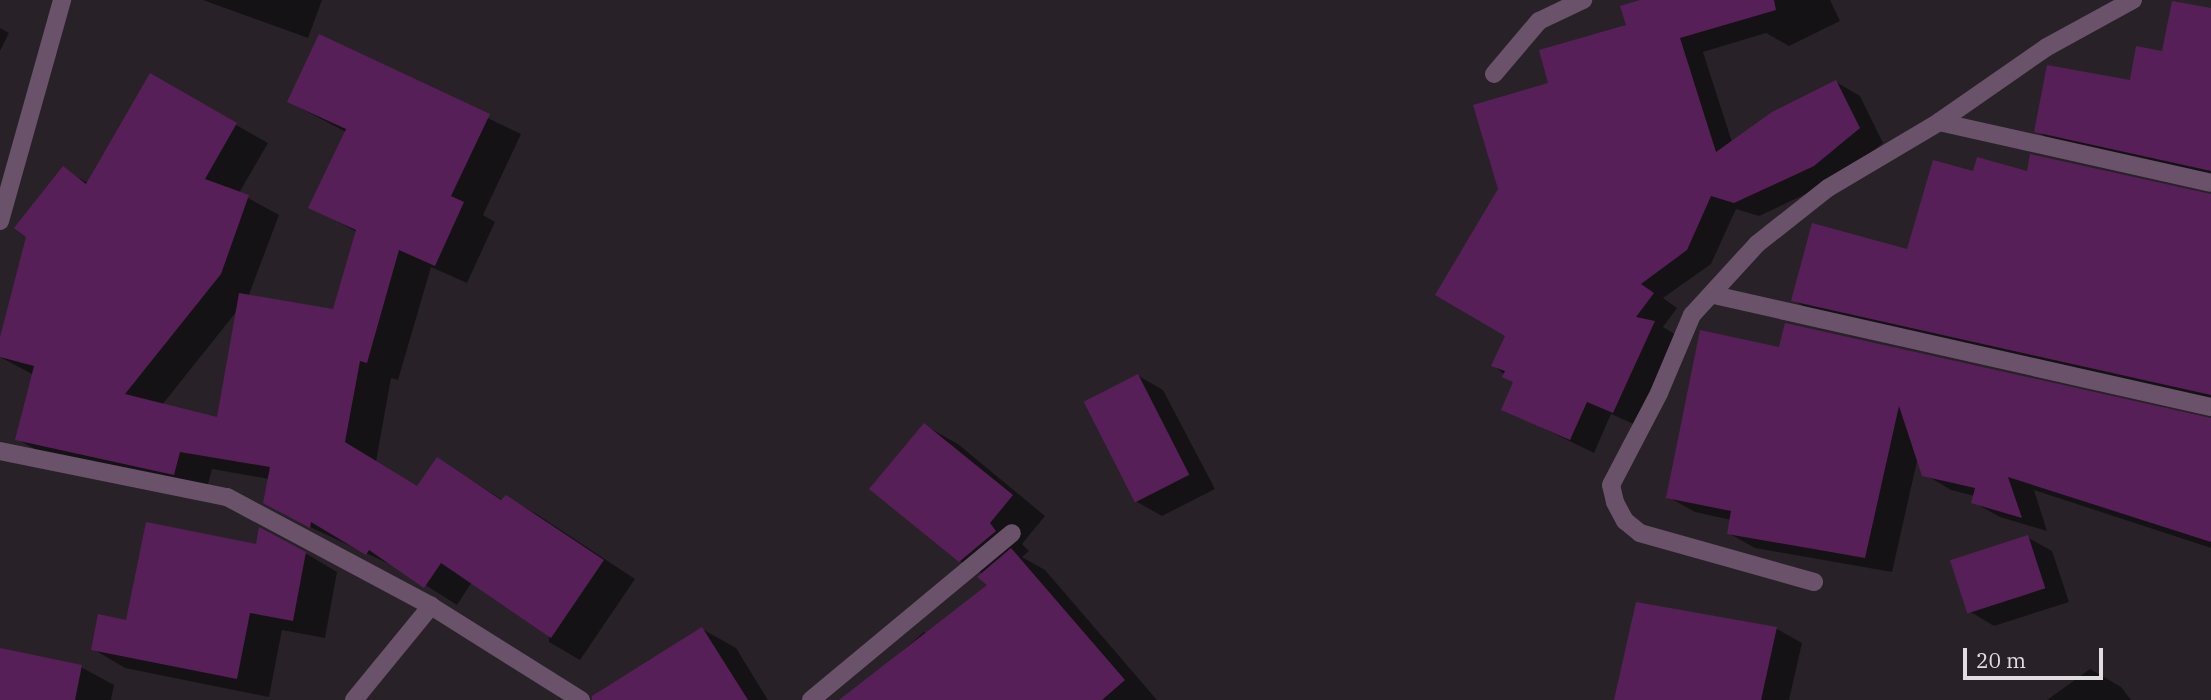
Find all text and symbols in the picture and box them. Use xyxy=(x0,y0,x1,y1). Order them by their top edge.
scale bar xyxy=(1966,634,2106,678)
text: 20 m xyxy=(1976,646,2026,674)

